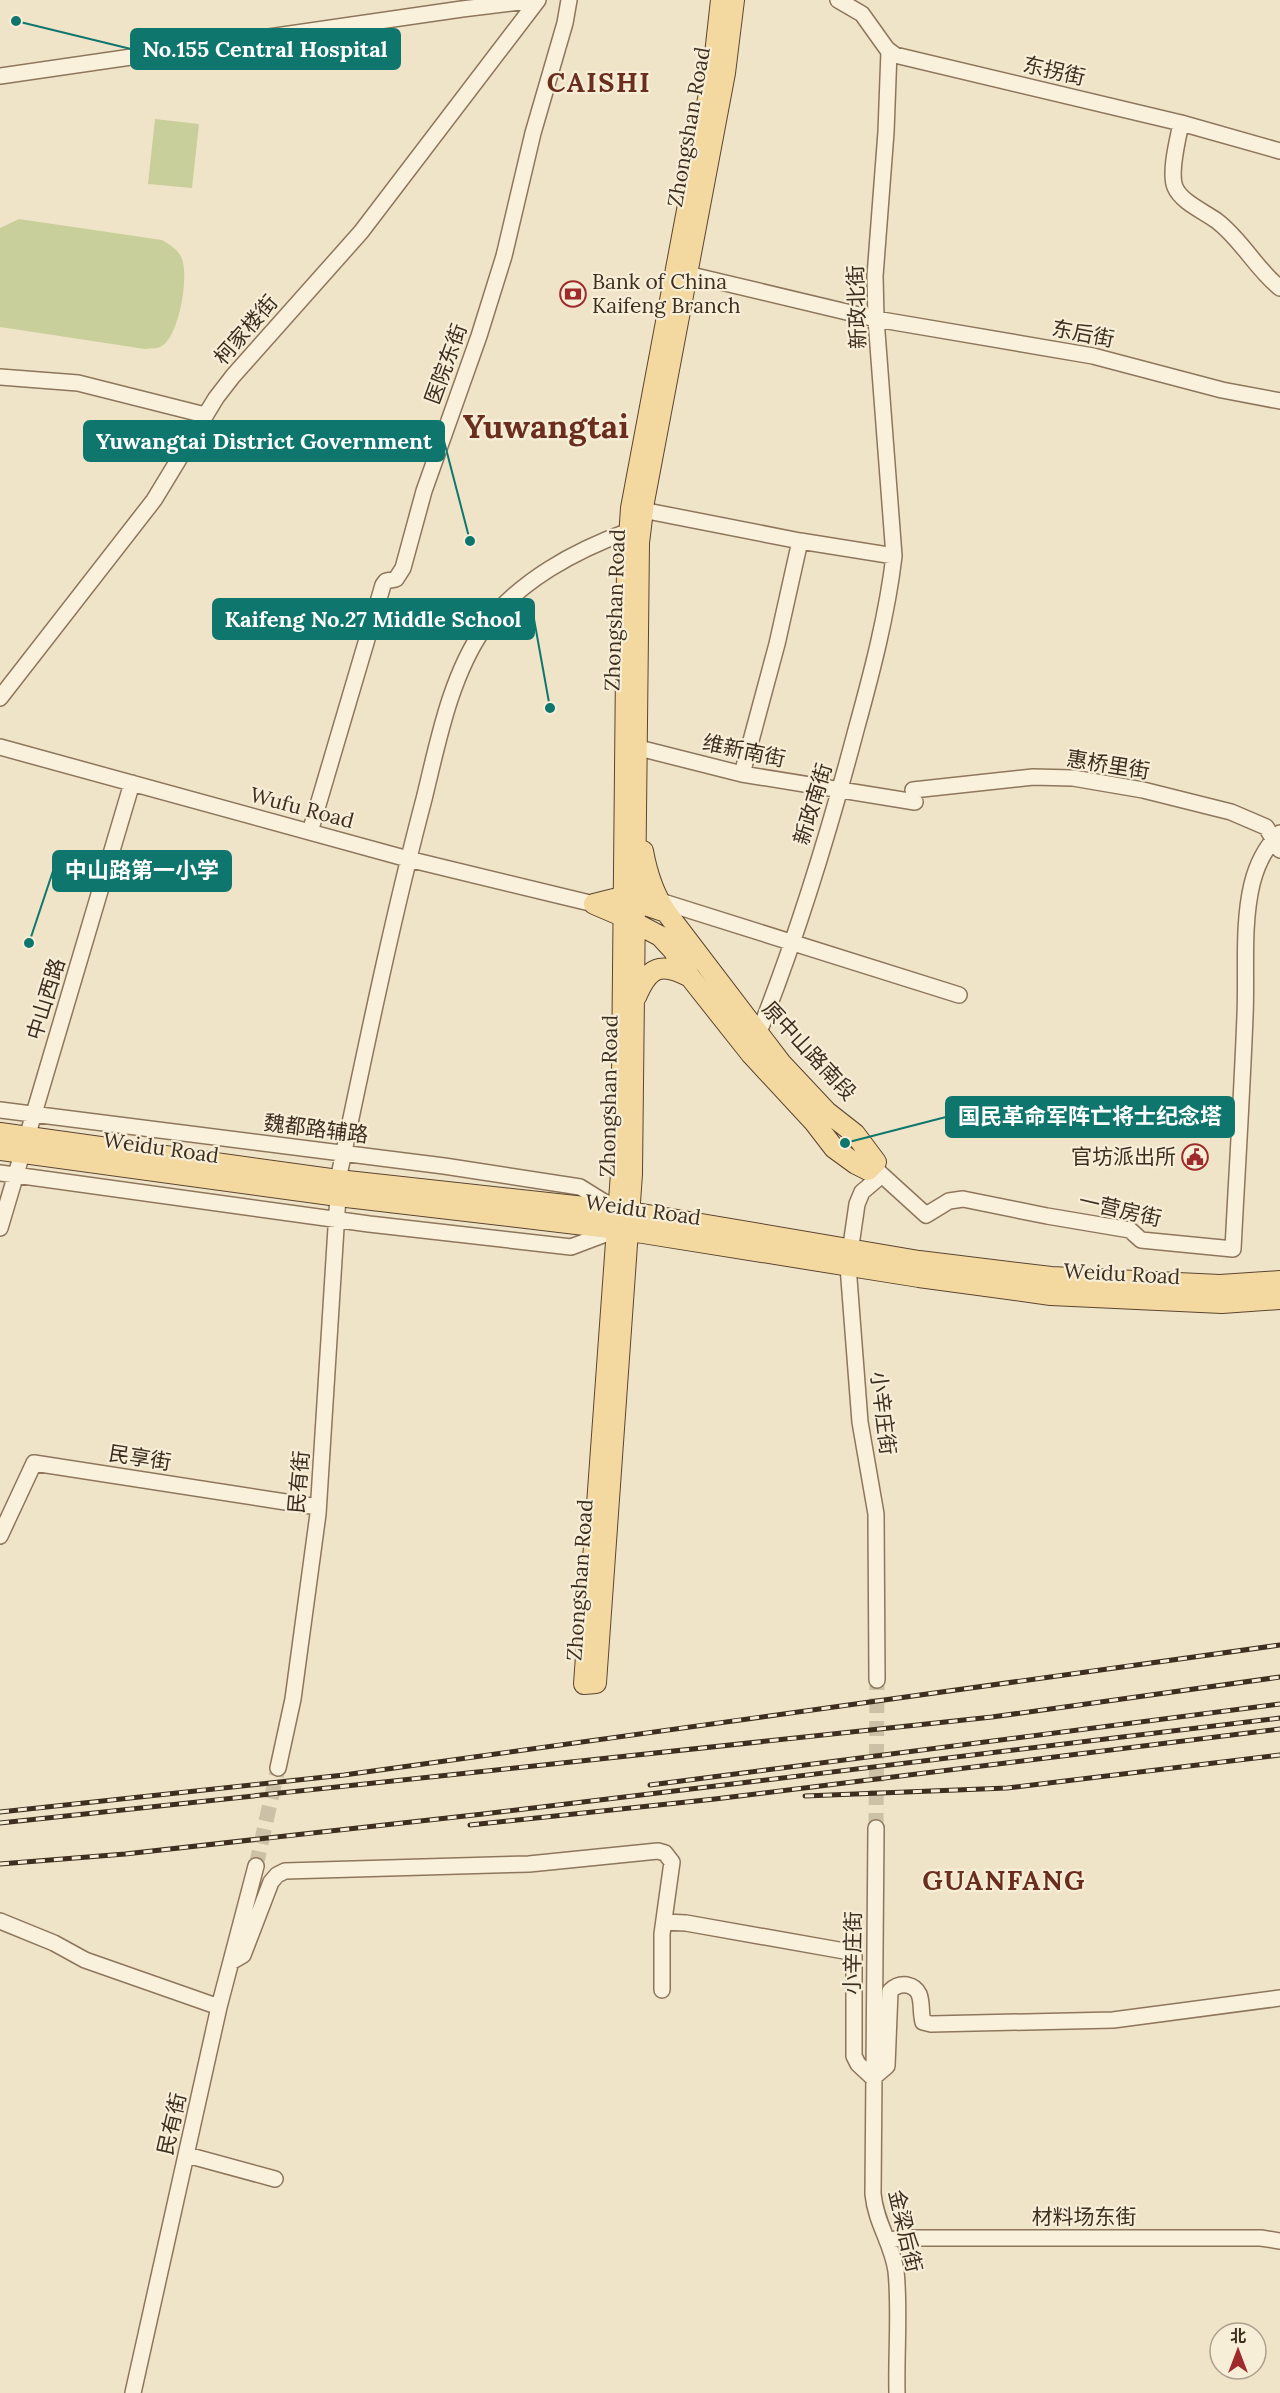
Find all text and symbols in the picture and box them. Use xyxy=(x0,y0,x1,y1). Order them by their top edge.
callout: No.155 Central Hospital xyxy=(131,29,400,69)
text: No.155 Central Hospital xyxy=(142,35,388,63)
street label: Zhongshan Road xyxy=(661,45,716,209)
street label: 东拐街 xyxy=(1020,50,1088,91)
district label: CAISHI xyxy=(547,65,651,99)
street label: 新政北街 xyxy=(842,265,871,349)
place label: Bank of China Kaifeng Branch xyxy=(592,268,741,319)
bank icon: Bank of China Kaifeng Branch xyxy=(558,279,588,309)
street label: 柯家楼街 xyxy=(208,289,283,370)
street label: 东后街 xyxy=(1050,314,1117,353)
street label: 医院东街 xyxy=(418,320,473,408)
district label: Yuwangtai xyxy=(463,405,629,447)
callout: Yuwangtai District Government xyxy=(84,421,444,461)
text: Yuwangtai District Government xyxy=(96,427,433,455)
street label: Zhongshan Road xyxy=(598,528,631,691)
callout: Kaifeng No.27 Middle School xyxy=(213,599,534,639)
text: Kaifeng No.27 Middle School xyxy=(224,605,522,633)
street label: 维新南街 xyxy=(700,729,788,772)
street label: 惠桥里街 xyxy=(1064,745,1152,784)
street label: 新政南街 xyxy=(787,760,838,848)
street label: Wufu Road xyxy=(247,781,357,834)
callout: 中山路第一小学 xyxy=(53,851,231,891)
text: 中山路第一小学 xyxy=(65,856,219,884)
street label: 中山西路 xyxy=(20,955,71,1043)
street label: 原中山路南段 xyxy=(757,995,862,1106)
street label: Zhongshan Road xyxy=(594,1015,623,1177)
callout: 国民革命军阵亡将士纪念塔 xyxy=(946,1097,1234,1137)
text: 国民革命军阵亡将士纪念塔 xyxy=(958,1102,1222,1130)
street label: 魏都路辅路 xyxy=(262,1109,370,1148)
street label: Weidu Road xyxy=(101,1126,221,1169)
public building icon: 官坊派出所 xyxy=(1180,1142,1210,1172)
place label: 官坊派出所 xyxy=(1071,1143,1176,1170)
street label: 一营房街 xyxy=(1076,1187,1164,1232)
street label: Weidu Road xyxy=(583,1188,703,1231)
street label: Weidu Road xyxy=(1063,1257,1181,1290)
street label: 小辛庄街 xyxy=(865,1370,902,1456)
street label: 民享街 xyxy=(107,1439,173,1476)
street label: 民有街 xyxy=(282,1449,315,1515)
street label: Zhongshan Road xyxy=(560,1498,599,1662)
district label: GUANFANG xyxy=(922,1863,1086,1897)
street label: 小辛庄街 xyxy=(838,1911,867,1995)
street label: 民有街 xyxy=(151,2090,192,2158)
street label: 金梁后街 xyxy=(883,2187,928,2275)
street label: 材料场东街 xyxy=(1032,2203,1137,2230)
north arrow xyxy=(1208,2321,1268,2381)
text: 北 xyxy=(1230,2326,1246,2346)

